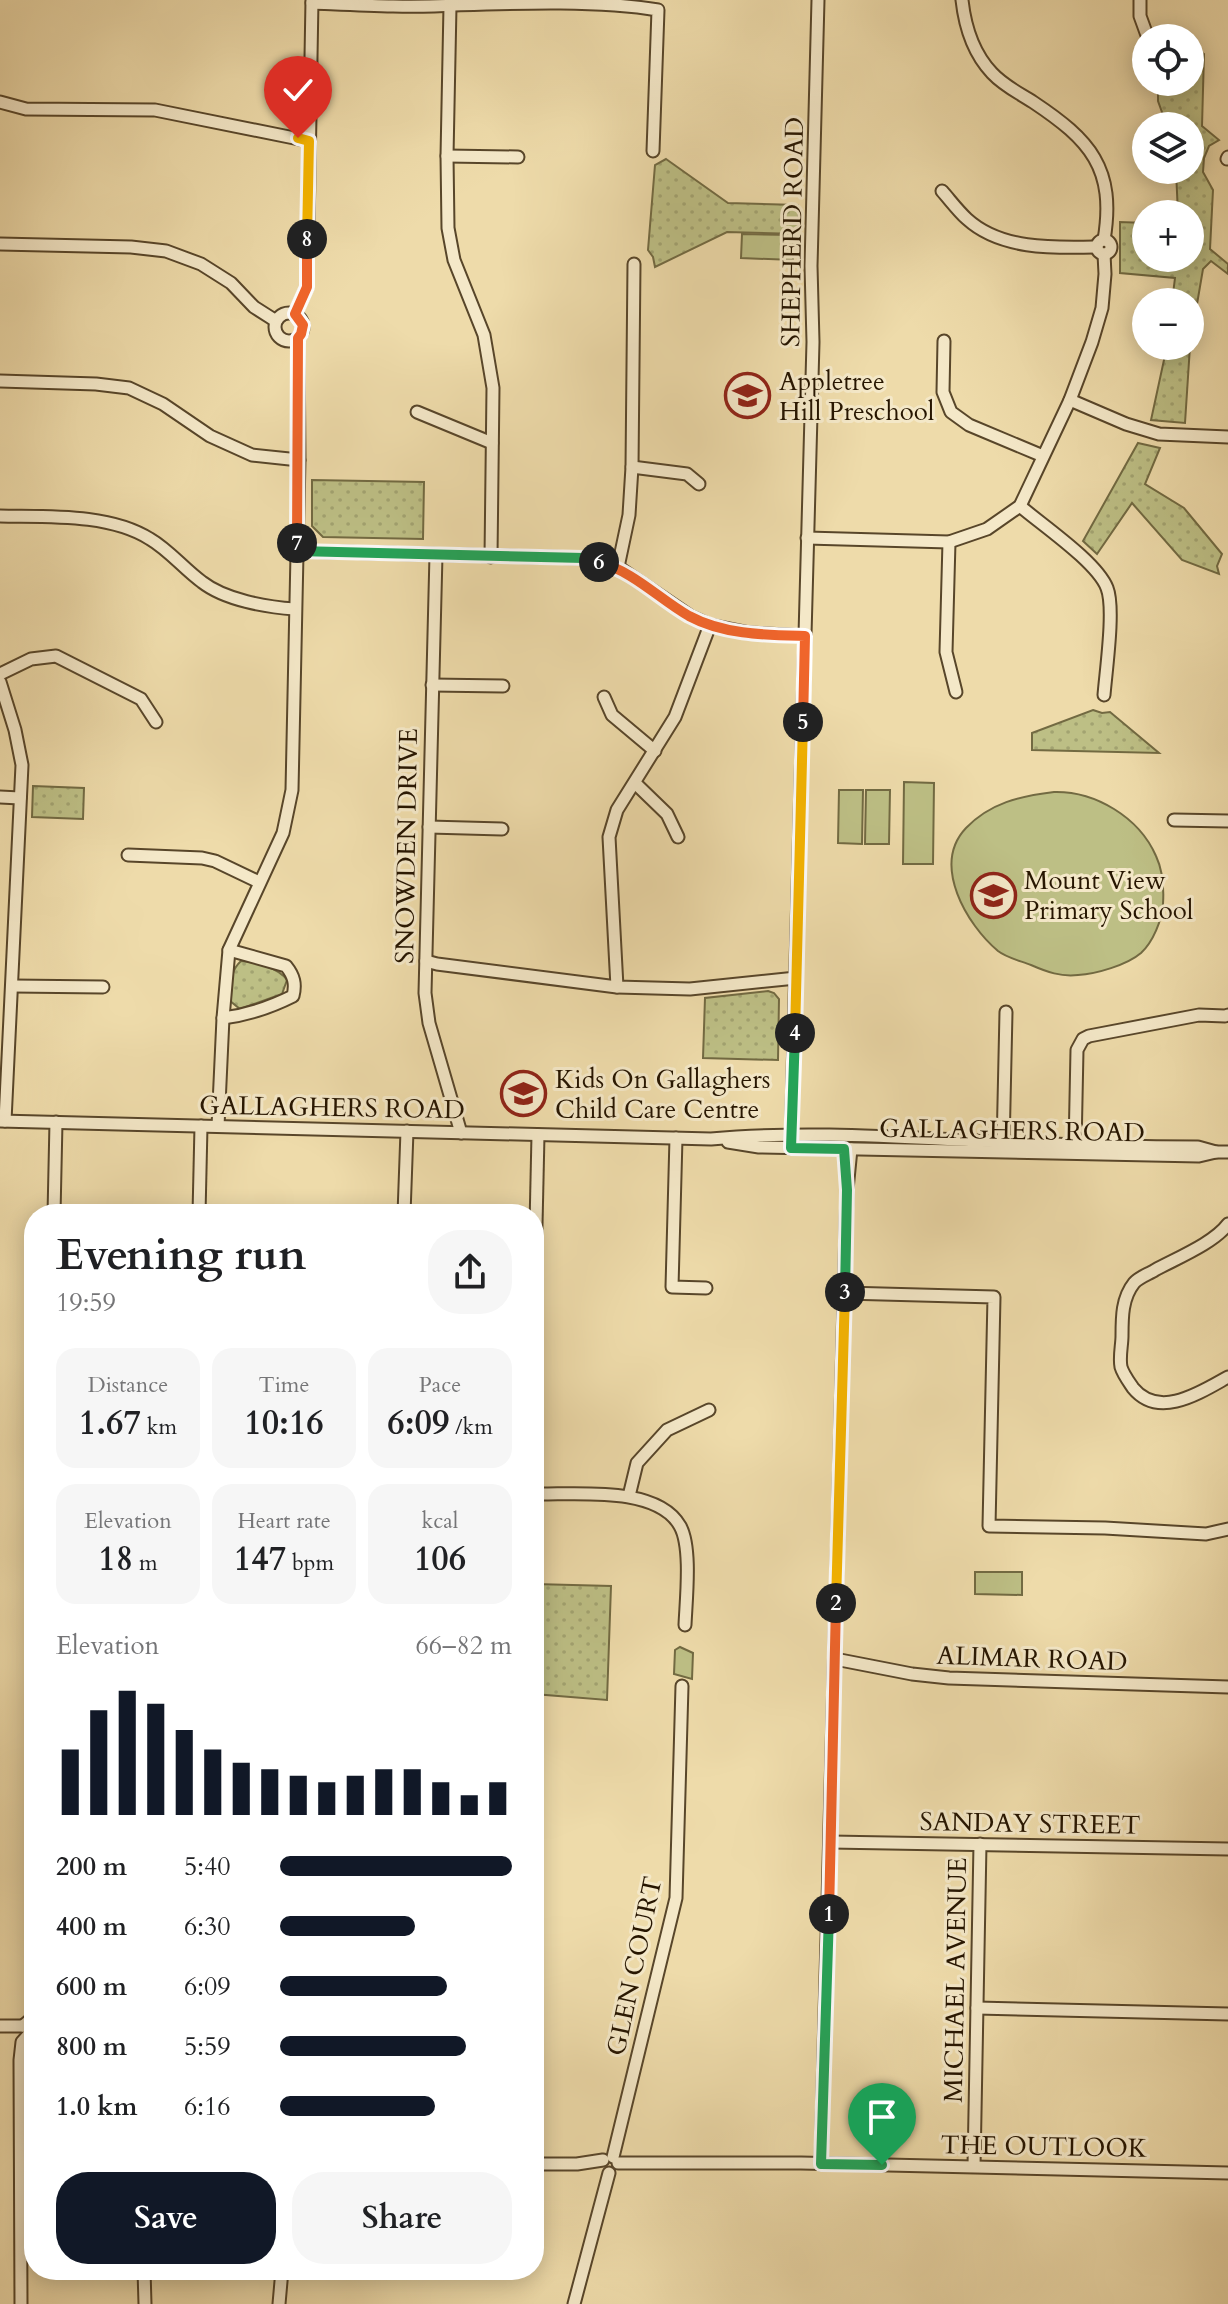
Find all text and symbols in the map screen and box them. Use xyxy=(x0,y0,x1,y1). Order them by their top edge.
map controls xyxy=(1132,24,1204,360)
button: locate xyxy=(1132,24,1204,96)
pin xyxy=(264,56,332,138)
icon: check xyxy=(276,68,320,112)
button: layers xyxy=(1132,112,1204,184)
street label: SHEPHERD ROAD xyxy=(773,117,812,347)
button: + xyxy=(1132,200,1204,272)
pin: 8 xyxy=(287,219,327,259)
text: 8 xyxy=(301,224,313,254)
button: − xyxy=(1132,288,1204,360)
place label: Appletree Hill Preschool xyxy=(779,364,935,429)
school or university icon: Appletree Hill Preschool xyxy=(724,372,772,420)
pin: 7 xyxy=(277,523,317,563)
text: 7 xyxy=(291,528,303,558)
pin: 6 xyxy=(579,542,619,582)
text: 6 xyxy=(593,547,605,577)
pin: 5 xyxy=(783,702,823,742)
text: 5 xyxy=(797,707,809,737)
street label: SNOWDEN DRIVE xyxy=(387,728,426,964)
place label: Mount View Primary School xyxy=(1024,863,1194,928)
school or university icon: Mount View Primary School xyxy=(969,871,1017,919)
pin: 4 xyxy=(775,1013,815,1053)
text: 4 xyxy=(789,1018,801,1048)
place label: Kids On Gallaghers Child Care Centre xyxy=(555,1062,771,1127)
school or university icon: Kids On Gallaghers Child Care Centre xyxy=(500,1070,548,1118)
street label: GALLAGHERS ROAD xyxy=(199,1088,465,1127)
street label: GALLAGHERS ROAD xyxy=(879,1111,1145,1150)
text: Evening run xyxy=(56,1225,306,1285)
button: share xyxy=(428,1230,512,1314)
pin: 3 xyxy=(825,1272,865,1312)
text: 3 xyxy=(839,1277,851,1307)
text: 19:59 xyxy=(56,1285,116,1320)
text: Distance xyxy=(88,1370,168,1400)
text: Time xyxy=(259,1370,309,1400)
text: Pace xyxy=(419,1370,461,1400)
text: 1.67 xyxy=(79,1400,141,1446)
text: 10:16 xyxy=(244,1400,324,1446)
text: 6:09 xyxy=(387,1400,449,1446)
text: km xyxy=(141,1412,177,1442)
text: /km xyxy=(449,1412,493,1442)
text: Elevation xyxy=(84,1506,172,1536)
text: Heart rate xyxy=(237,1506,331,1536)
text: kcal xyxy=(422,1506,458,1536)
text: 18 xyxy=(98,1536,133,1582)
text: 147 xyxy=(234,1536,286,1582)
text: 106 xyxy=(414,1536,466,1582)
text: m xyxy=(133,1548,158,1578)
text: bpm xyxy=(286,1548,334,1578)
pin: 2 xyxy=(816,1583,856,1623)
text: 2 xyxy=(830,1588,842,1618)
text: Elevation xyxy=(56,1628,159,1663)
text: 66–82 m xyxy=(415,1628,512,1663)
street label: ALIMAR ROAD xyxy=(936,1638,1128,1679)
street label: SANDAY STREET xyxy=(919,1804,1141,1843)
text: 200 m xyxy=(56,1849,127,1884)
text: 5:40 xyxy=(184,1849,231,1884)
street label: MICHAEL AVENUE xyxy=(936,1857,975,2103)
street label: GLEN COURT xyxy=(598,1873,671,2059)
pin: 1 xyxy=(809,1894,849,1934)
text: 1 xyxy=(823,1899,835,1929)
text: 400 m xyxy=(56,1909,127,1944)
text: 6:30 xyxy=(184,1909,231,1944)
text: 600 m xyxy=(56,1969,127,2004)
text: 6:09 xyxy=(184,1969,231,2004)
text: 800 m xyxy=(56,2029,127,2064)
text: 5:59 xyxy=(184,2029,231,2064)
pin xyxy=(848,2083,916,2165)
text: 1.0 km xyxy=(56,2089,137,2124)
text: 6:16 xyxy=(184,2089,231,2124)
icon: arrive xyxy=(860,2095,904,2139)
street label: THE OUTLOOK xyxy=(940,2127,1148,2166)
button: Save xyxy=(56,2172,276,2264)
button: Share xyxy=(292,2172,512,2264)

